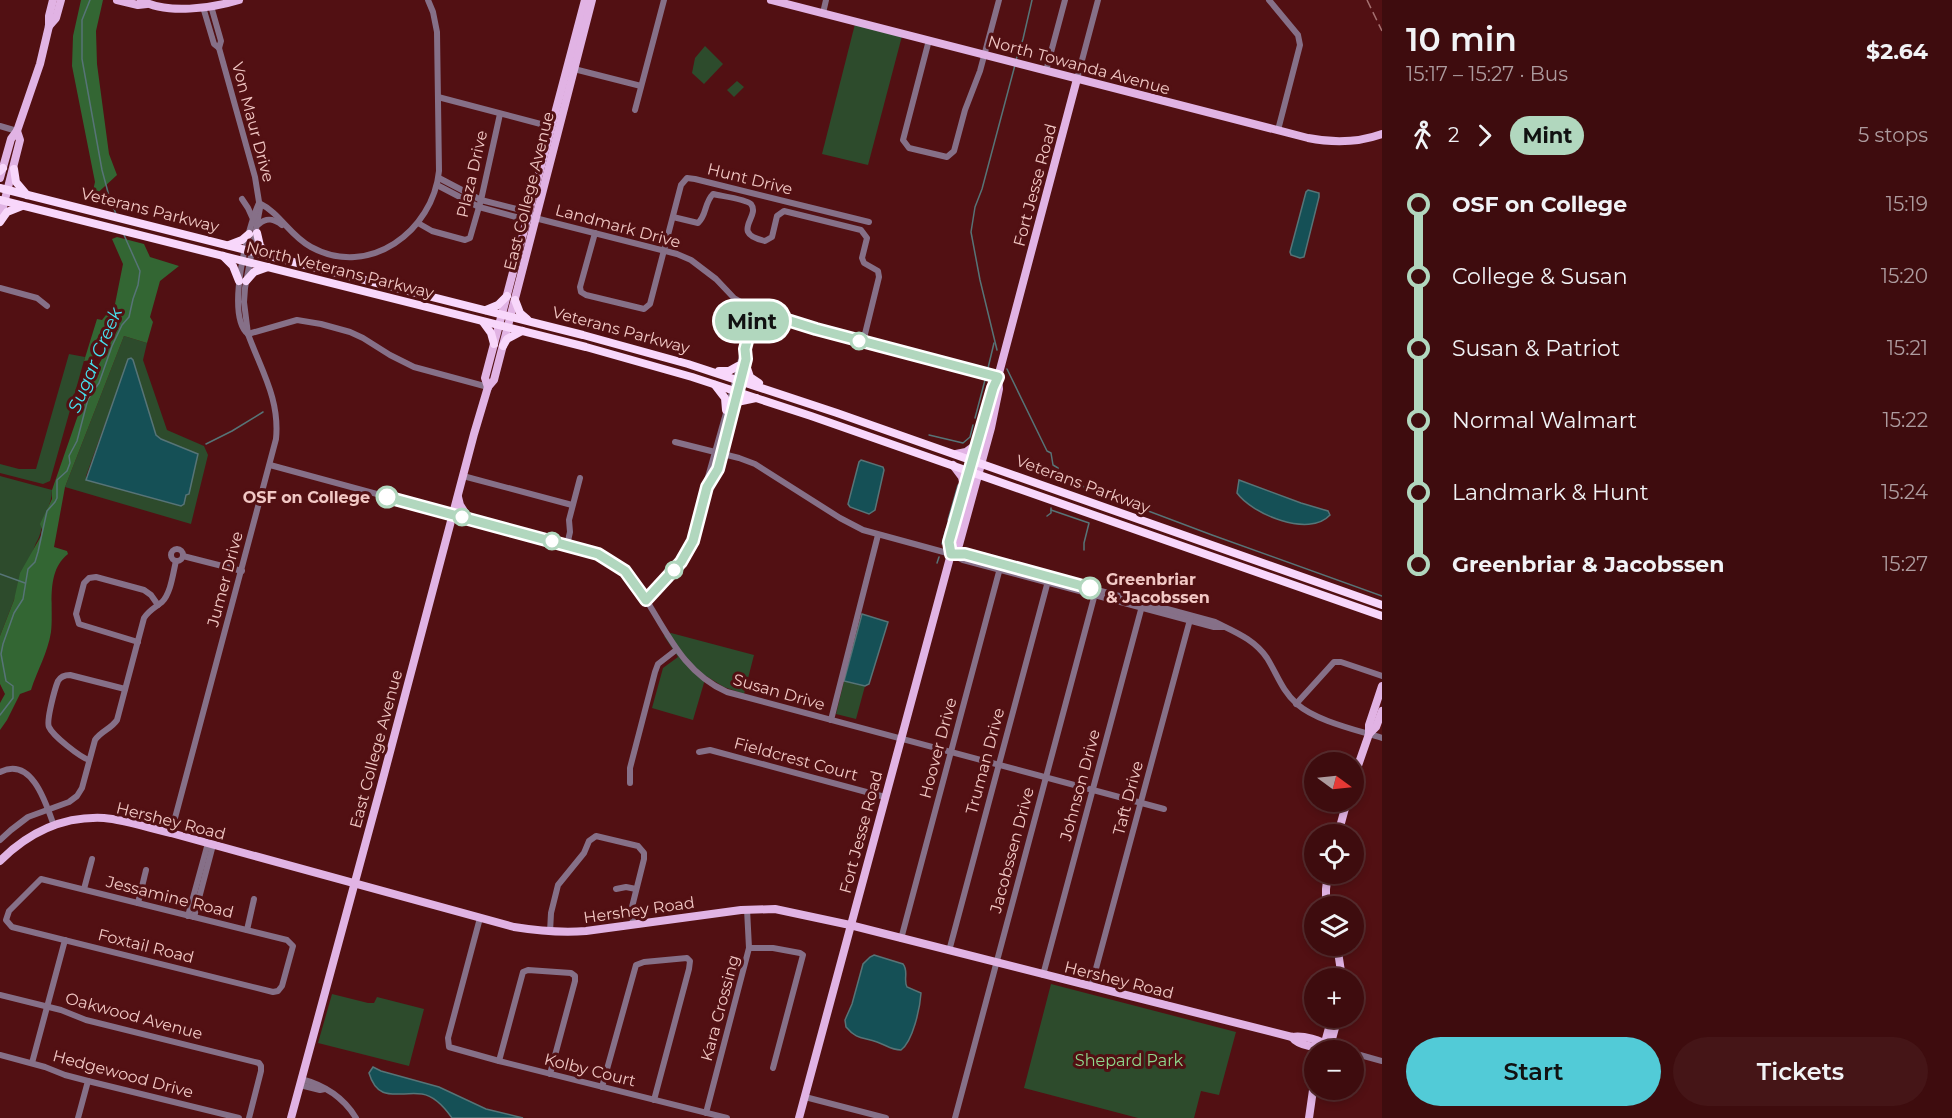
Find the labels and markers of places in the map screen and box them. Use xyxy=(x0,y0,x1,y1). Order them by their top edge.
unlabelled marker xyxy=(850,332,868,350)
marker: OSF on College xyxy=(376,486,398,508)
place label: OSF on College xyxy=(243,488,370,507)
unlabelled marker xyxy=(453,508,471,526)
unlabelled marker xyxy=(543,532,561,550)
unlabelled marker xyxy=(665,561,683,579)
place label: Greenbriar & Jacobssen xyxy=(1106,570,1210,607)
marker: Greenbriar & Jacobssen xyxy=(1079,577,1101,599)

